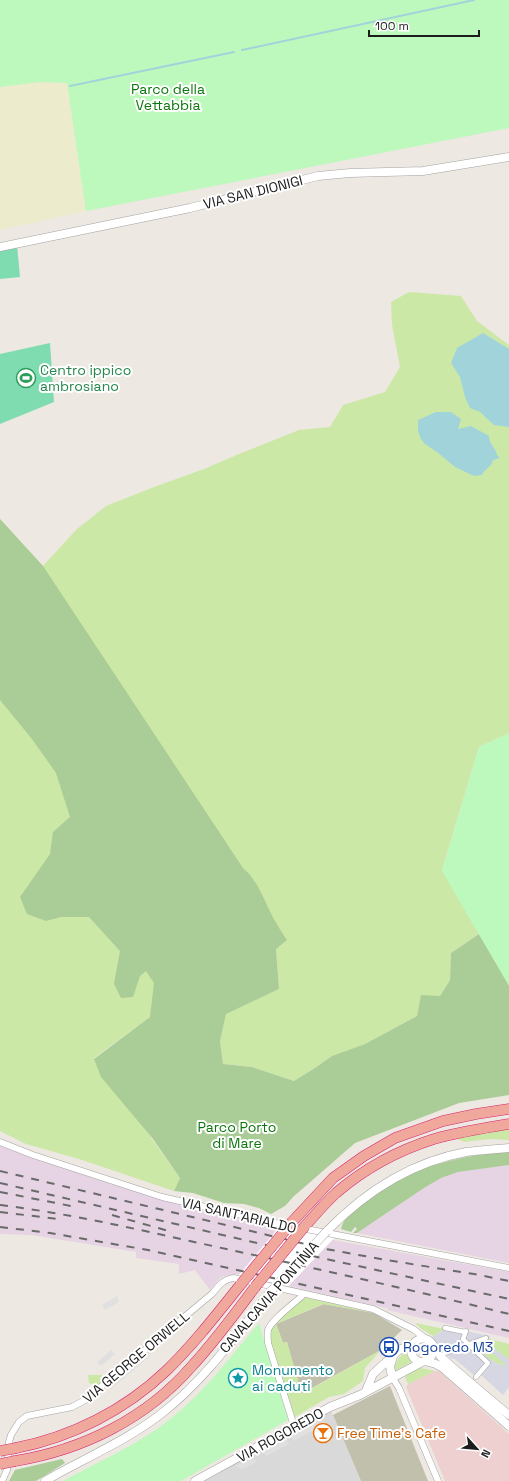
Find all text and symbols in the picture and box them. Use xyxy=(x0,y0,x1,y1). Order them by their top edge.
scale bar xyxy=(369,12,479,38)
text: 100 m xyxy=(375,18,409,34)
park label: Parco della Vettabbia xyxy=(131,80,205,114)
street label: VIA SAN DIONIGI xyxy=(201,171,305,213)
place label: Centro ippico ambrosiano xyxy=(40,361,131,395)
sports icon: Centro ippico ambrosiano xyxy=(15,367,37,389)
park label: Parco Porto di Mare xyxy=(198,1118,276,1152)
street label: VIA SANT'ARIALDO xyxy=(180,1193,298,1237)
street label: CAVALCAVIA PONTINIA xyxy=(215,1237,323,1357)
street label: VIA GEORGE ORWELL xyxy=(79,1307,193,1407)
bus stop icon: Rogoredo M3 xyxy=(378,1336,400,1358)
place label: Rogoredo M3 xyxy=(403,1338,493,1356)
place label: Monumento ai caduti xyxy=(252,1361,333,1395)
place icon: Monumento ai caduti xyxy=(227,1367,249,1389)
street label: VIA ROGOREDO xyxy=(233,1404,327,1466)
bar icon: Free Time's Cafe xyxy=(312,1422,334,1444)
place label: Free Time's Cafe xyxy=(337,1424,446,1442)
north arrow xyxy=(457,1429,497,1469)
text: N xyxy=(478,1447,494,1460)

